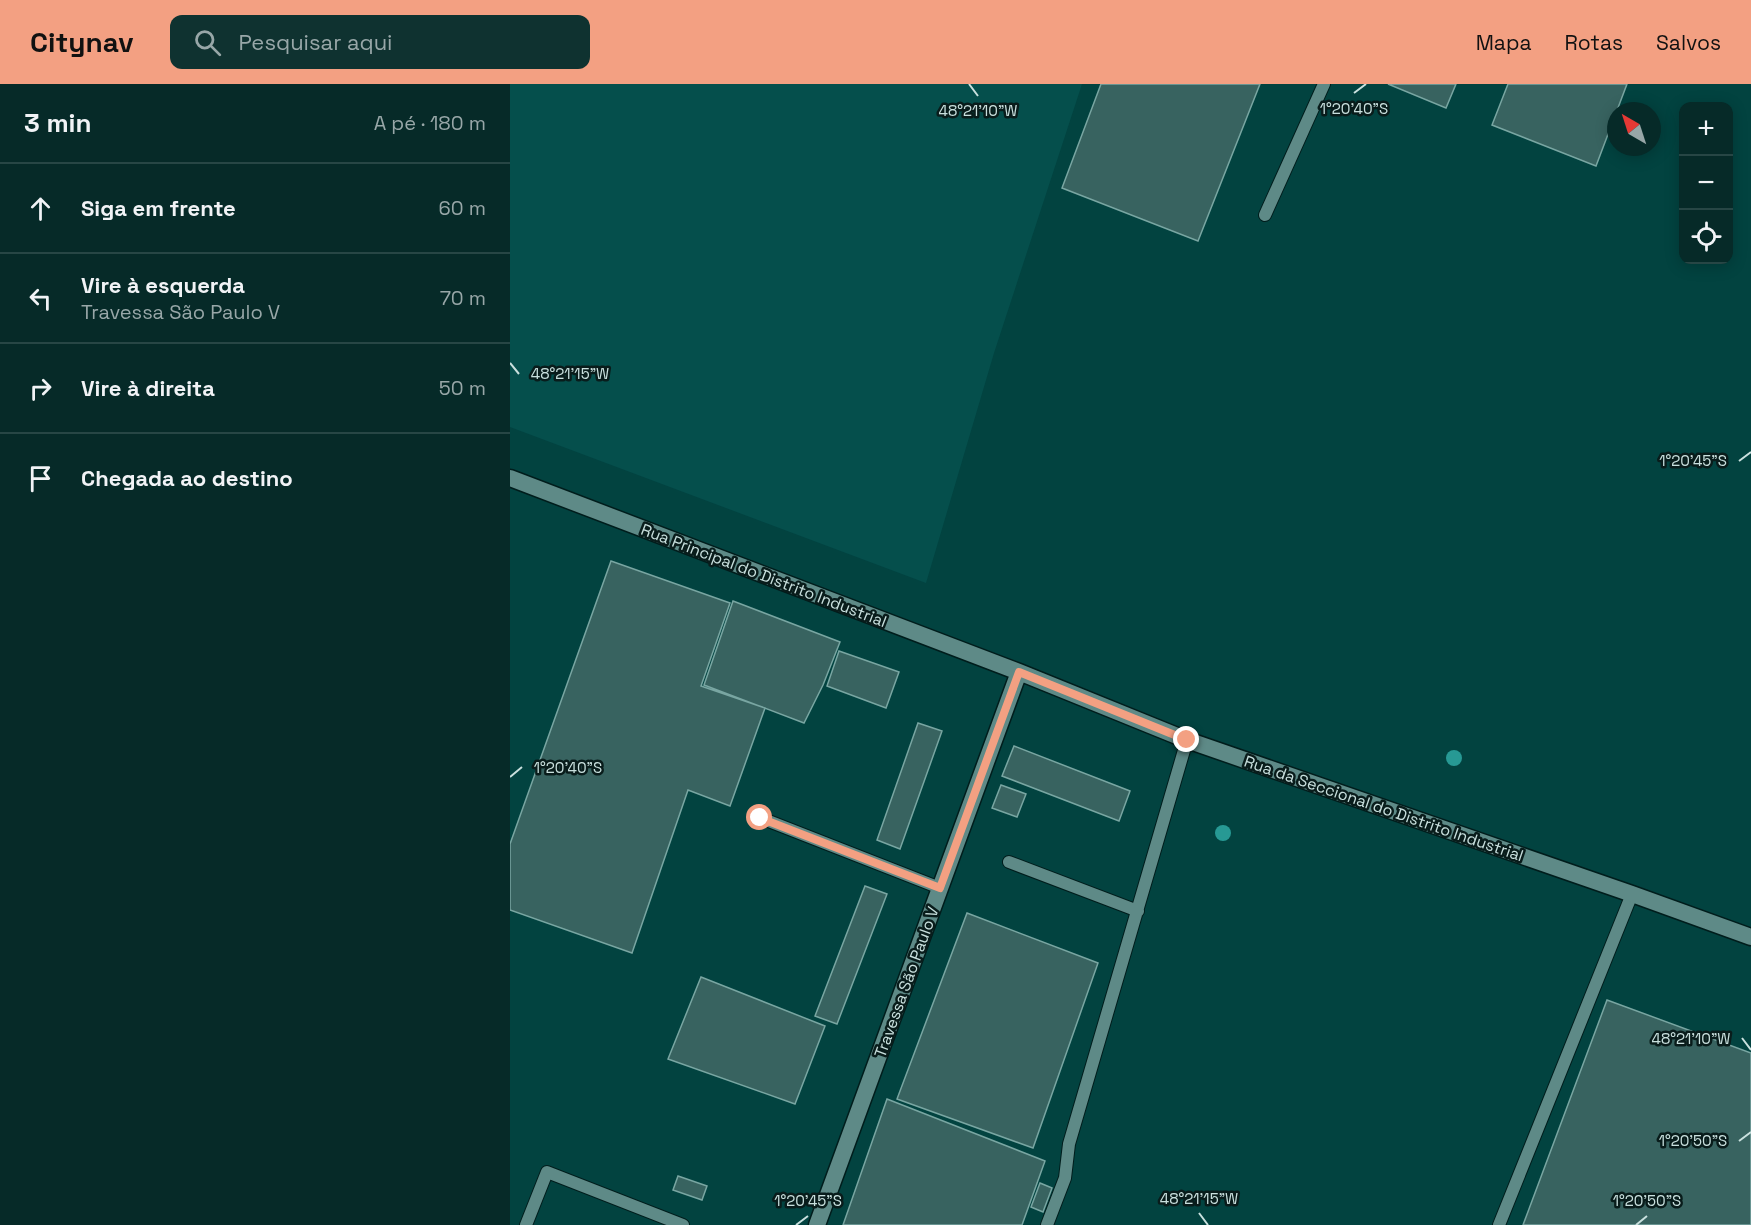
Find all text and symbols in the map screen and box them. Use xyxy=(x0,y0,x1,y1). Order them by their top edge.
search box xyxy=(170,15,590,69)
text: Citynav xyxy=(30,24,134,60)
icon: search xyxy=(191,26,224,59)
text: Pesquisar aqui xyxy=(239,28,392,56)
text: Mapa xyxy=(1476,29,1531,56)
text: Rotas xyxy=(1564,29,1623,56)
text: Salvos xyxy=(1656,29,1721,56)
text: 1°20'40"S xyxy=(1320,99,1388,118)
text: 48°21'10"W xyxy=(939,101,1017,120)
north arrow xyxy=(1607,102,1661,156)
map controls xyxy=(1679,102,1733,264)
button: + xyxy=(1679,102,1733,156)
text: 3 min xyxy=(24,106,92,140)
text: A pé · 180 m xyxy=(374,110,486,136)
button: − xyxy=(1679,156,1733,210)
icon: ahead xyxy=(24,192,57,225)
text: Siga em frente xyxy=(81,194,236,222)
text: 60 m xyxy=(439,195,486,221)
button: locate xyxy=(1679,210,1733,264)
text: Vire à esquerda xyxy=(81,271,245,299)
icon: left xyxy=(24,282,57,315)
text: 70 m xyxy=(440,285,486,311)
text: Travessa São Paulo V xyxy=(81,299,280,325)
text: 48°21'15"W xyxy=(531,364,609,383)
icon: right xyxy=(24,372,57,405)
text: Vire à direita xyxy=(81,374,215,402)
text: 50 m xyxy=(439,375,486,401)
text: 1°20'45"S xyxy=(1659,451,1727,470)
icon: arrive xyxy=(24,462,57,495)
text: Chegada ao destino xyxy=(81,464,293,492)
street label: Rua Principal do Distrito Industrial xyxy=(638,519,890,632)
route end xyxy=(1173,726,1199,752)
street label: Rua da Seccional do Distrito Industrial xyxy=(1241,751,1526,866)
text: 1°20'40"S xyxy=(534,758,602,777)
route start xyxy=(746,804,772,830)
street label: Travessa São Paulo V xyxy=(869,904,944,1061)
text: 48°21'10"W xyxy=(1652,1029,1730,1048)
text: 1°20'50"S xyxy=(1659,1131,1727,1150)
text: 48°21'15"W xyxy=(1160,1189,1238,1208)
text: 1°20'45"S xyxy=(774,1191,842,1210)
text: 1°20'50"S xyxy=(1613,1191,1681,1210)

